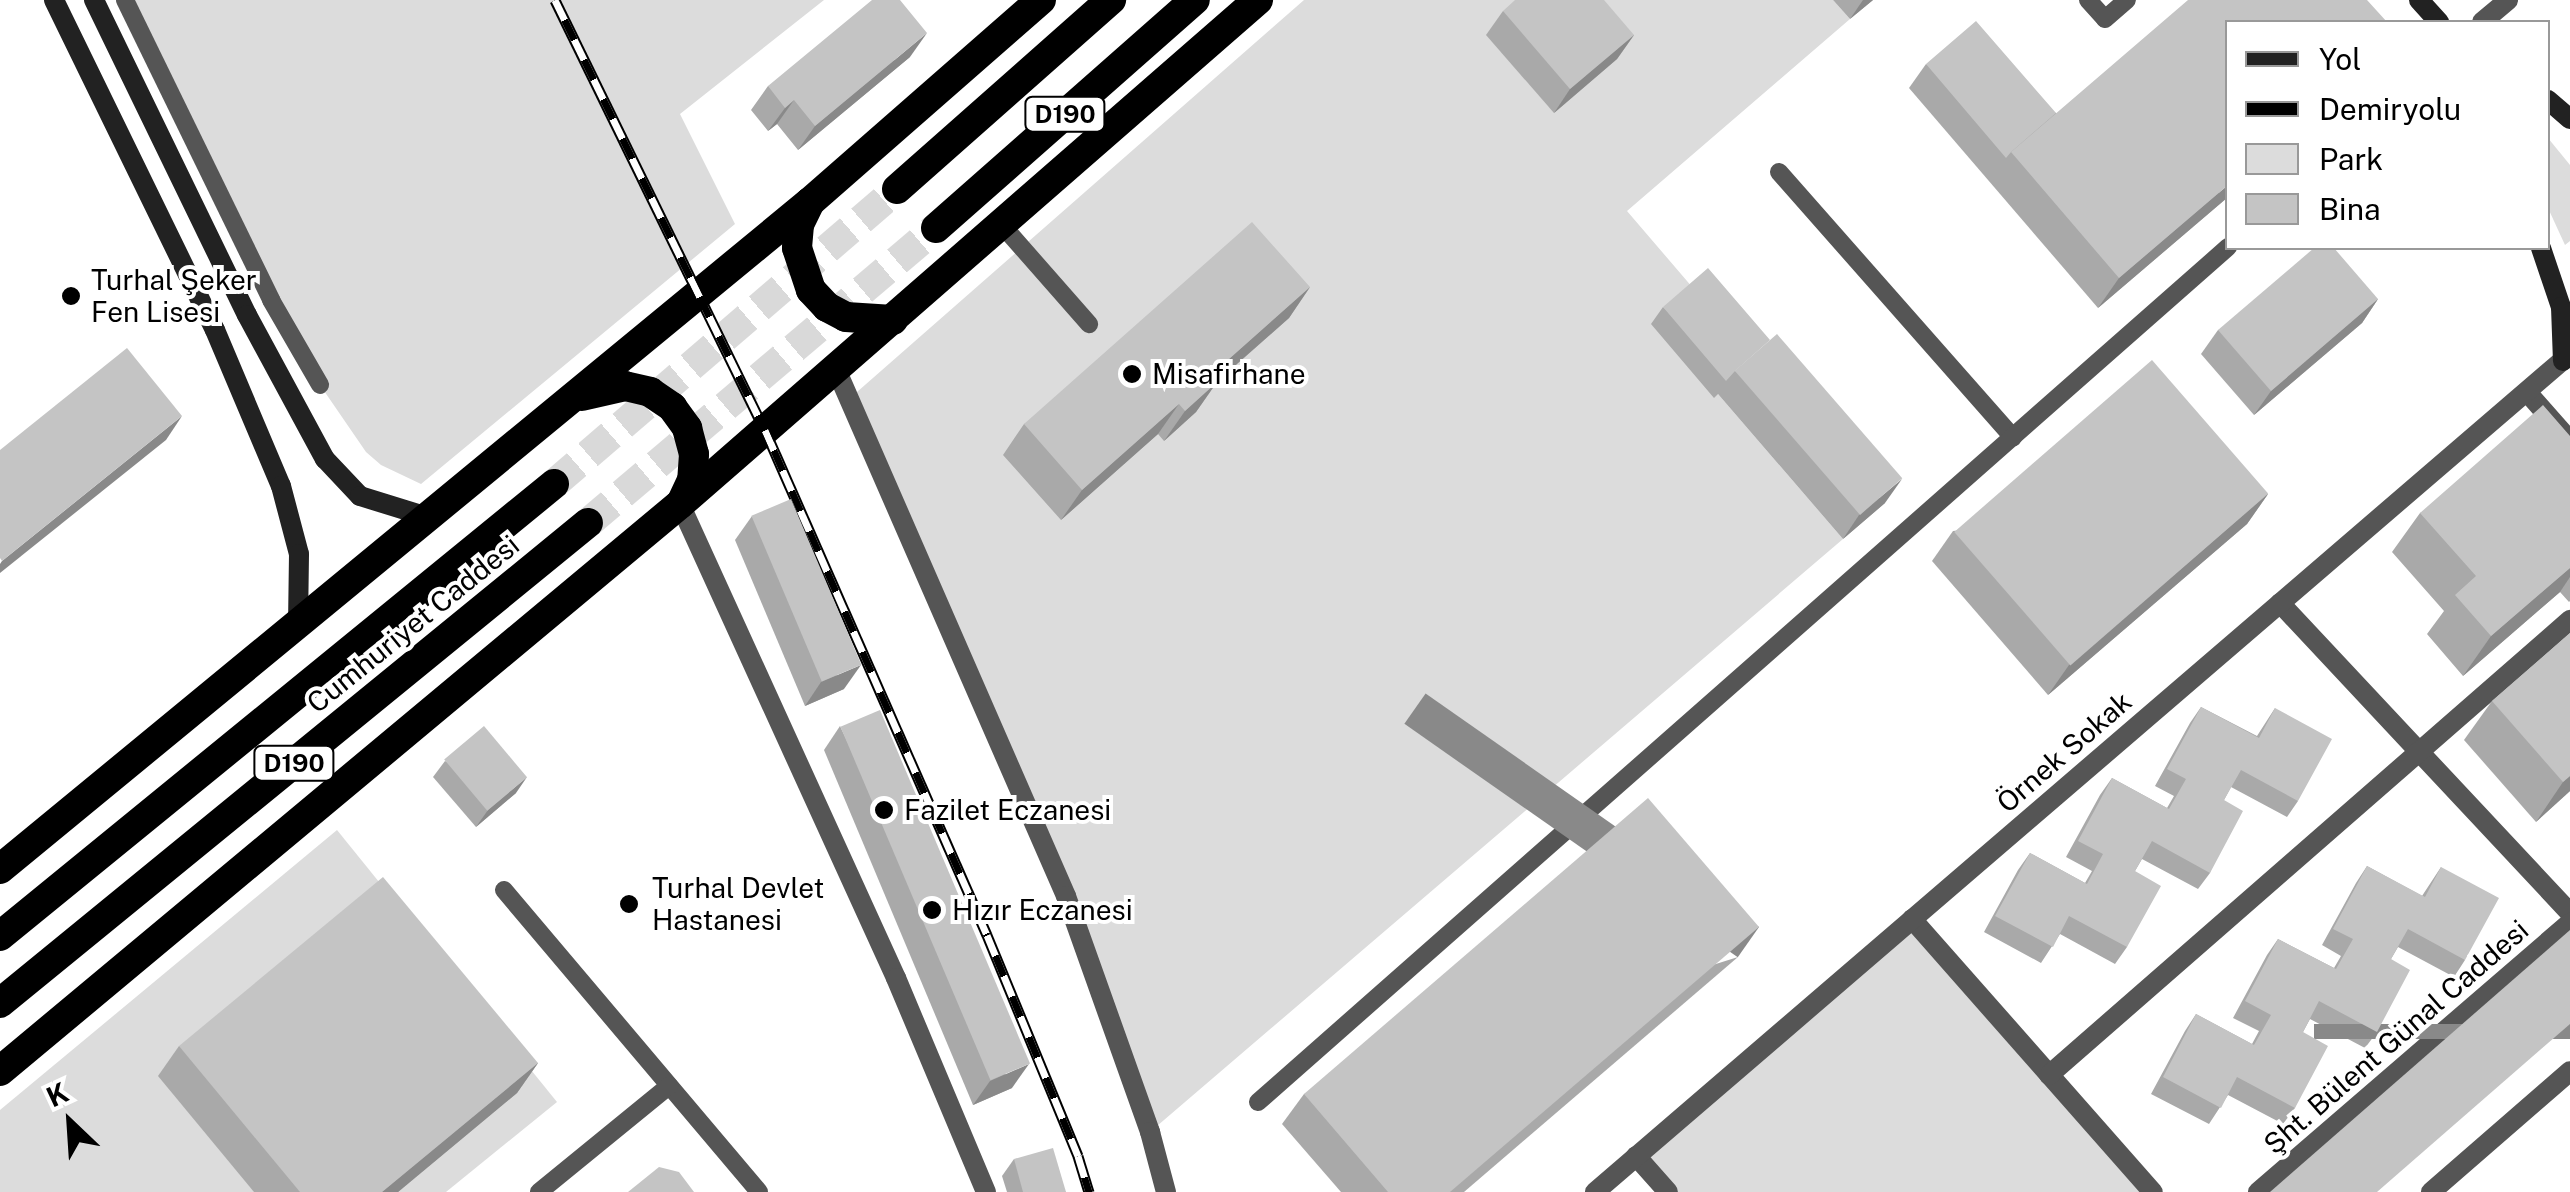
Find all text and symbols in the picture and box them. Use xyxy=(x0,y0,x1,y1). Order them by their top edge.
legend xyxy=(2225,20,2550,250)
text: Yol xyxy=(2319,41,2361,77)
text: Demiryolu xyxy=(2319,91,2461,127)
road number: D190 xyxy=(1022,94,1108,134)
text: Park xyxy=(2319,141,2383,177)
text: Bina xyxy=(2319,191,2381,227)
place label: Turhal Şeker Fen Lisesi xyxy=(91,263,257,329)
marker: Turhal Şeker Fen Lisesi xyxy=(60,285,82,307)
place label: Misafirhane xyxy=(1152,357,1306,391)
marker: Misafirhane xyxy=(1121,363,1143,385)
street label: Cumhuriyet Caddesi xyxy=(300,528,526,720)
street label: Örnek Sokak xyxy=(1990,685,2138,819)
road number: D190 xyxy=(252,743,336,783)
place label: Fazilet Eczanesi xyxy=(904,793,1111,827)
marker: Fazilet Eczanesi xyxy=(873,799,895,821)
place label: Turhal Devlet Hastanesi xyxy=(652,871,824,937)
marker: Turhal Devlet Hastanesi xyxy=(616,891,642,917)
place label: Hızır Eczanesi xyxy=(952,893,1133,927)
marker: Hızır Eczanesi xyxy=(921,899,943,921)
street label: Şht. Bülent Günal Caddesi xyxy=(2257,913,2535,1161)
north arrow xyxy=(20,1072,120,1172)
text: K xyxy=(41,1075,73,1114)

